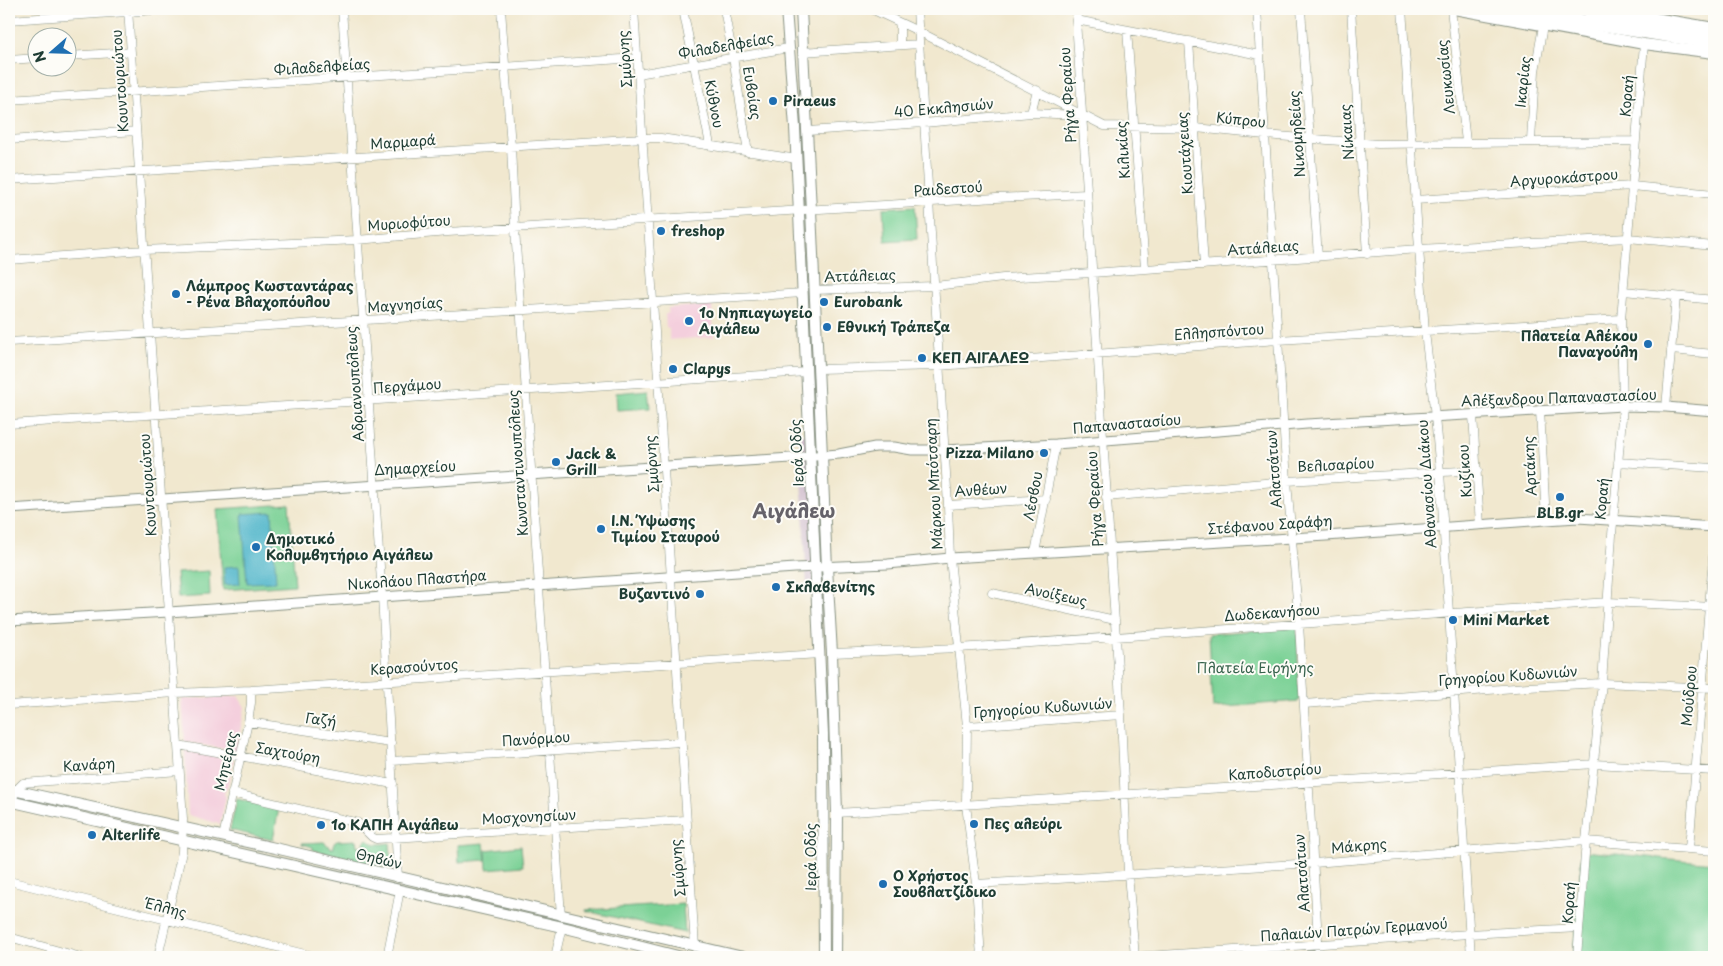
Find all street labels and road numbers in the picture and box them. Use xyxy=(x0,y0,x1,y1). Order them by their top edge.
street label: Φιλαδελφείας xyxy=(677,27,775,64)
street label: Κουντουριώτου xyxy=(105,29,134,133)
street label: Σμύρνης xyxy=(612,30,637,88)
street label: Λευκωσίας xyxy=(1431,39,1460,115)
street label: Ρήγα Φεραίου xyxy=(1054,46,1081,144)
street label: Φιλαδελφείας xyxy=(273,53,371,80)
street label: Ικαρίας xyxy=(1509,55,1536,109)
street label: Ευβοίας xyxy=(738,65,767,121)
street label: Κοραή xyxy=(1614,74,1639,118)
street label: Κύθνου xyxy=(700,78,729,130)
street label: Νικομηδείας xyxy=(1283,90,1310,178)
street label: 40 Εκκλησιών xyxy=(893,93,995,122)
street label: Νίκαιας xyxy=(1334,103,1359,161)
street label: Κύπρου xyxy=(1215,106,1267,133)
street label: Κιουτάχειας xyxy=(1171,111,1198,195)
street label: Κιλικίας xyxy=(1110,120,1135,180)
street label: Μαρμαρά xyxy=(369,129,437,154)
street label: Αργυροκάστρου xyxy=(1509,163,1619,192)
street label: Ραιδεστού xyxy=(913,176,983,201)
street label: Μυριοφύτου xyxy=(367,209,451,236)
street label: Αττάλειας xyxy=(1226,235,1299,260)
street label: Αττάλειας xyxy=(824,264,896,287)
street label: Μαγνησίας xyxy=(366,291,444,318)
street label: Ελλησπόντου xyxy=(1173,318,1265,345)
street label: Αδριανουπόλεως xyxy=(340,325,369,443)
street label: Περγάμου xyxy=(372,373,442,398)
street label: Αλέξανδρου Παπαναστασίου xyxy=(1461,384,1657,411)
street label: Κωνσταντινουπόλεως xyxy=(502,389,533,537)
street label: Παπαναστασίου xyxy=(1072,408,1182,439)
street label: Μάρκου Μπότσαρη xyxy=(920,418,947,550)
street label: Ιερά Οδός xyxy=(784,419,809,487)
street label: Αθανασίου Διάκου xyxy=(1412,419,1441,549)
street label: Αλατσάτων xyxy=(1260,429,1287,509)
street label: Κουντουριώτου xyxy=(133,433,162,537)
street label: Σμύρνης xyxy=(639,435,664,493)
street label: Αρτάκης xyxy=(1517,436,1542,497)
street label: Κυζίκου xyxy=(1452,444,1477,498)
street label: Ρήγα Φεραίου xyxy=(1081,450,1108,548)
street label: Βελισαρίου xyxy=(1297,452,1375,477)
street label: Δημαρχείου xyxy=(374,455,456,480)
street label: Λέσβου xyxy=(1017,469,1048,522)
street label: Ανθέων xyxy=(954,477,1008,502)
street label: Κοραή xyxy=(1589,477,1614,521)
street label: Στέφανου Σαράφη xyxy=(1207,510,1333,539)
street label: Νικολάου Πλαστήρα xyxy=(347,564,487,595)
street label: Ανοίξεως xyxy=(1023,578,1089,611)
street label: Δωδεκανήσου xyxy=(1223,599,1321,626)
street label: Κερασούντος xyxy=(369,653,459,680)
street label: Γρηγορίου Κυδωνιών xyxy=(1438,660,1578,691)
street label: Μούδρου xyxy=(1675,665,1702,727)
street label: Γρηγορίου Κυδωνιών xyxy=(973,692,1113,723)
street label: Γαζή xyxy=(304,707,338,732)
street label: Πανόρμου xyxy=(501,726,571,751)
street label: Μητέρας xyxy=(208,729,243,793)
street label: Σαχτούρη xyxy=(254,736,322,769)
street label: Κανάρη xyxy=(62,752,116,777)
street label: Καποδιστρίου xyxy=(1228,758,1322,785)
street label: Μοσχονησίων xyxy=(481,804,577,829)
street label: Ιερά Οδός xyxy=(800,823,821,891)
street label: Αλατσάτων xyxy=(1288,833,1315,913)
street label: Μάκρης xyxy=(1330,833,1388,858)
street label: Σμύρνης xyxy=(665,838,690,898)
street label: Θηβών xyxy=(354,843,404,874)
street label: Κοραή xyxy=(1557,881,1580,925)
street label: Έλλης xyxy=(141,892,189,923)
street label: Παλαιών Πατρών Γερμανού xyxy=(1260,912,1448,947)

